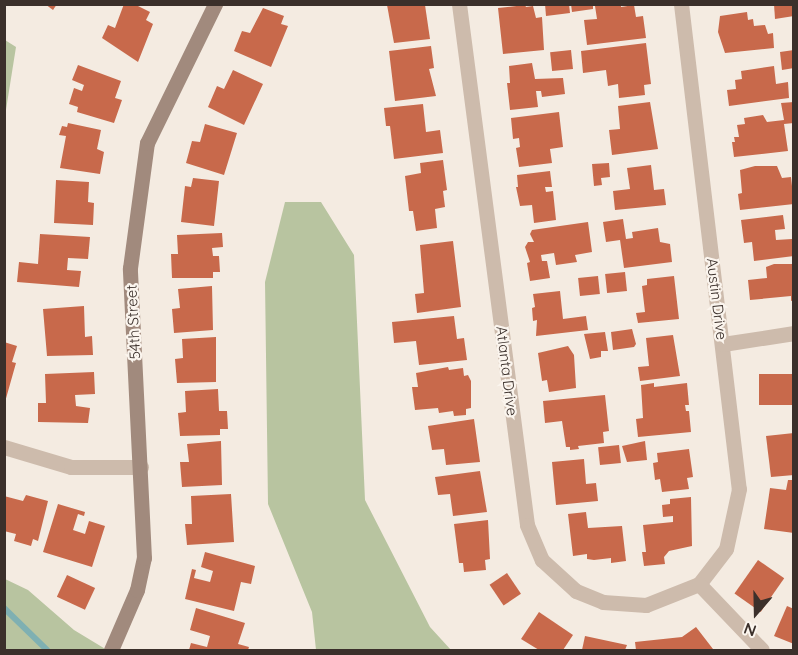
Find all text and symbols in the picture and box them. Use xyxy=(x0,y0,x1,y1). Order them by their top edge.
street label: Austin Drive xyxy=(703,257,731,341)
street label: 54th Street xyxy=(122,284,144,360)
street label: Atlanta Drive xyxy=(493,325,521,417)
north arrow xyxy=(726,583,786,643)
text: N xyxy=(741,619,759,641)

